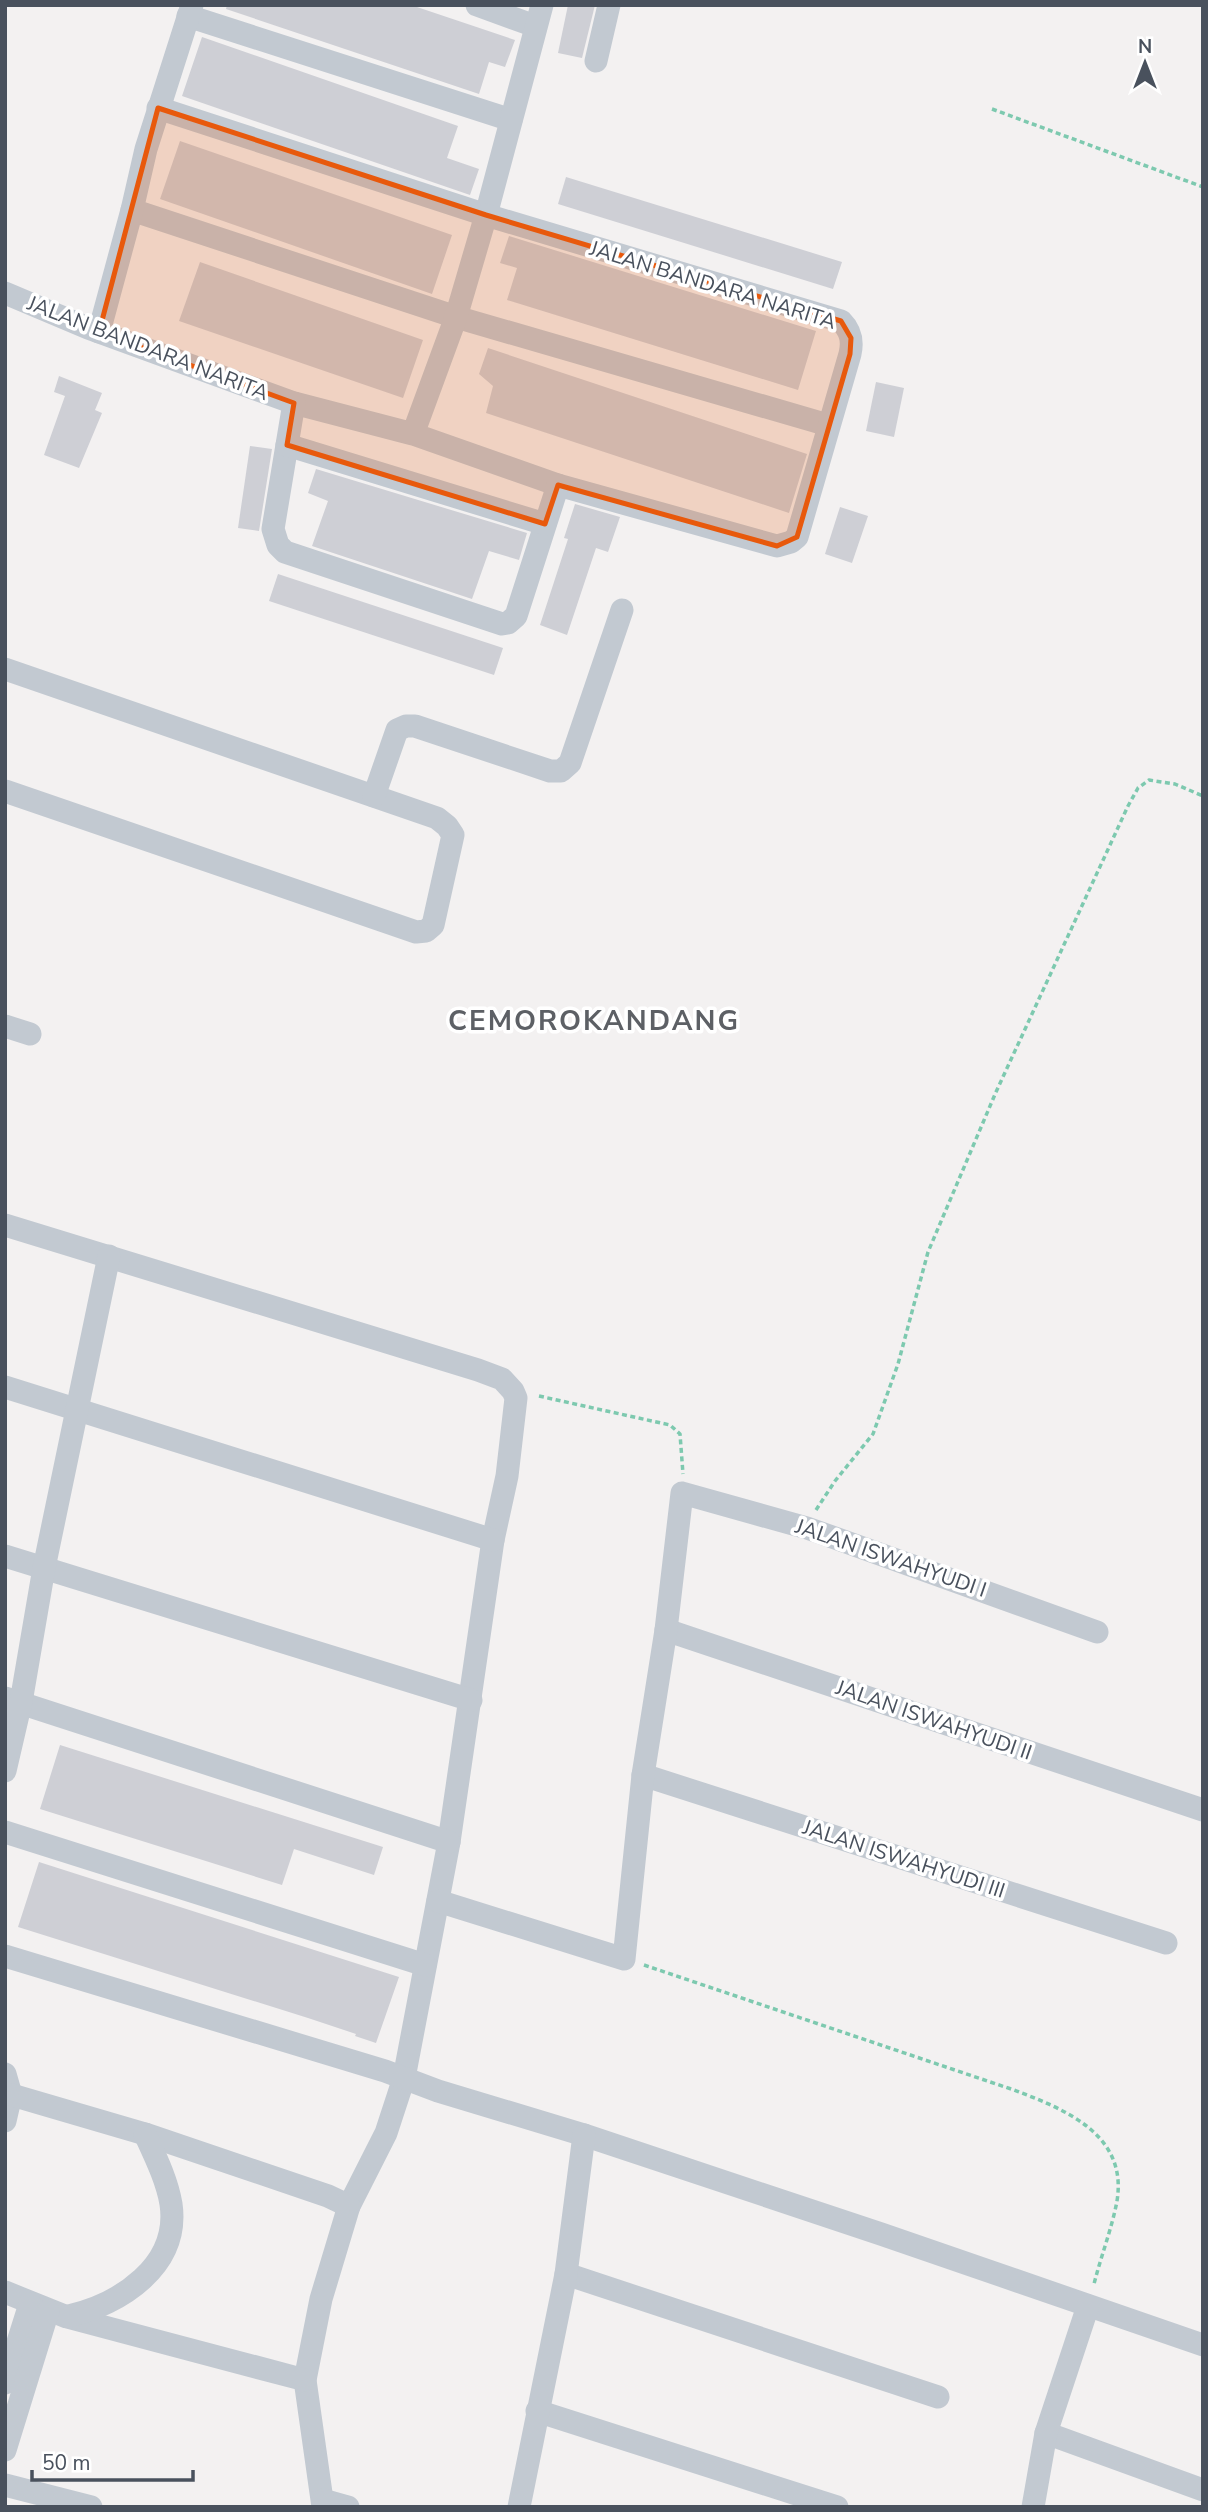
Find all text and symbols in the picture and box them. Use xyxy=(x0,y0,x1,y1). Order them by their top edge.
north arrow xyxy=(1110,28,1180,98)
text: N xyxy=(1138,34,1152,60)
street label: JALAN BANDARA NARITA xyxy=(586,234,840,336)
street label: JALAN BANDARA NARITA xyxy=(23,289,273,407)
district label: CEMOROKANDANG xyxy=(448,1002,740,1040)
street label: JALAN ISWAHYUDI I xyxy=(791,1512,990,1604)
street label: JALAN ISWAHYUDI II xyxy=(831,1673,1036,1767)
street label: JALAN ISWAHYUDI III xyxy=(798,1813,1009,1905)
scale bar xyxy=(32,2438,192,2482)
text: 50 m xyxy=(42,2449,91,2477)

